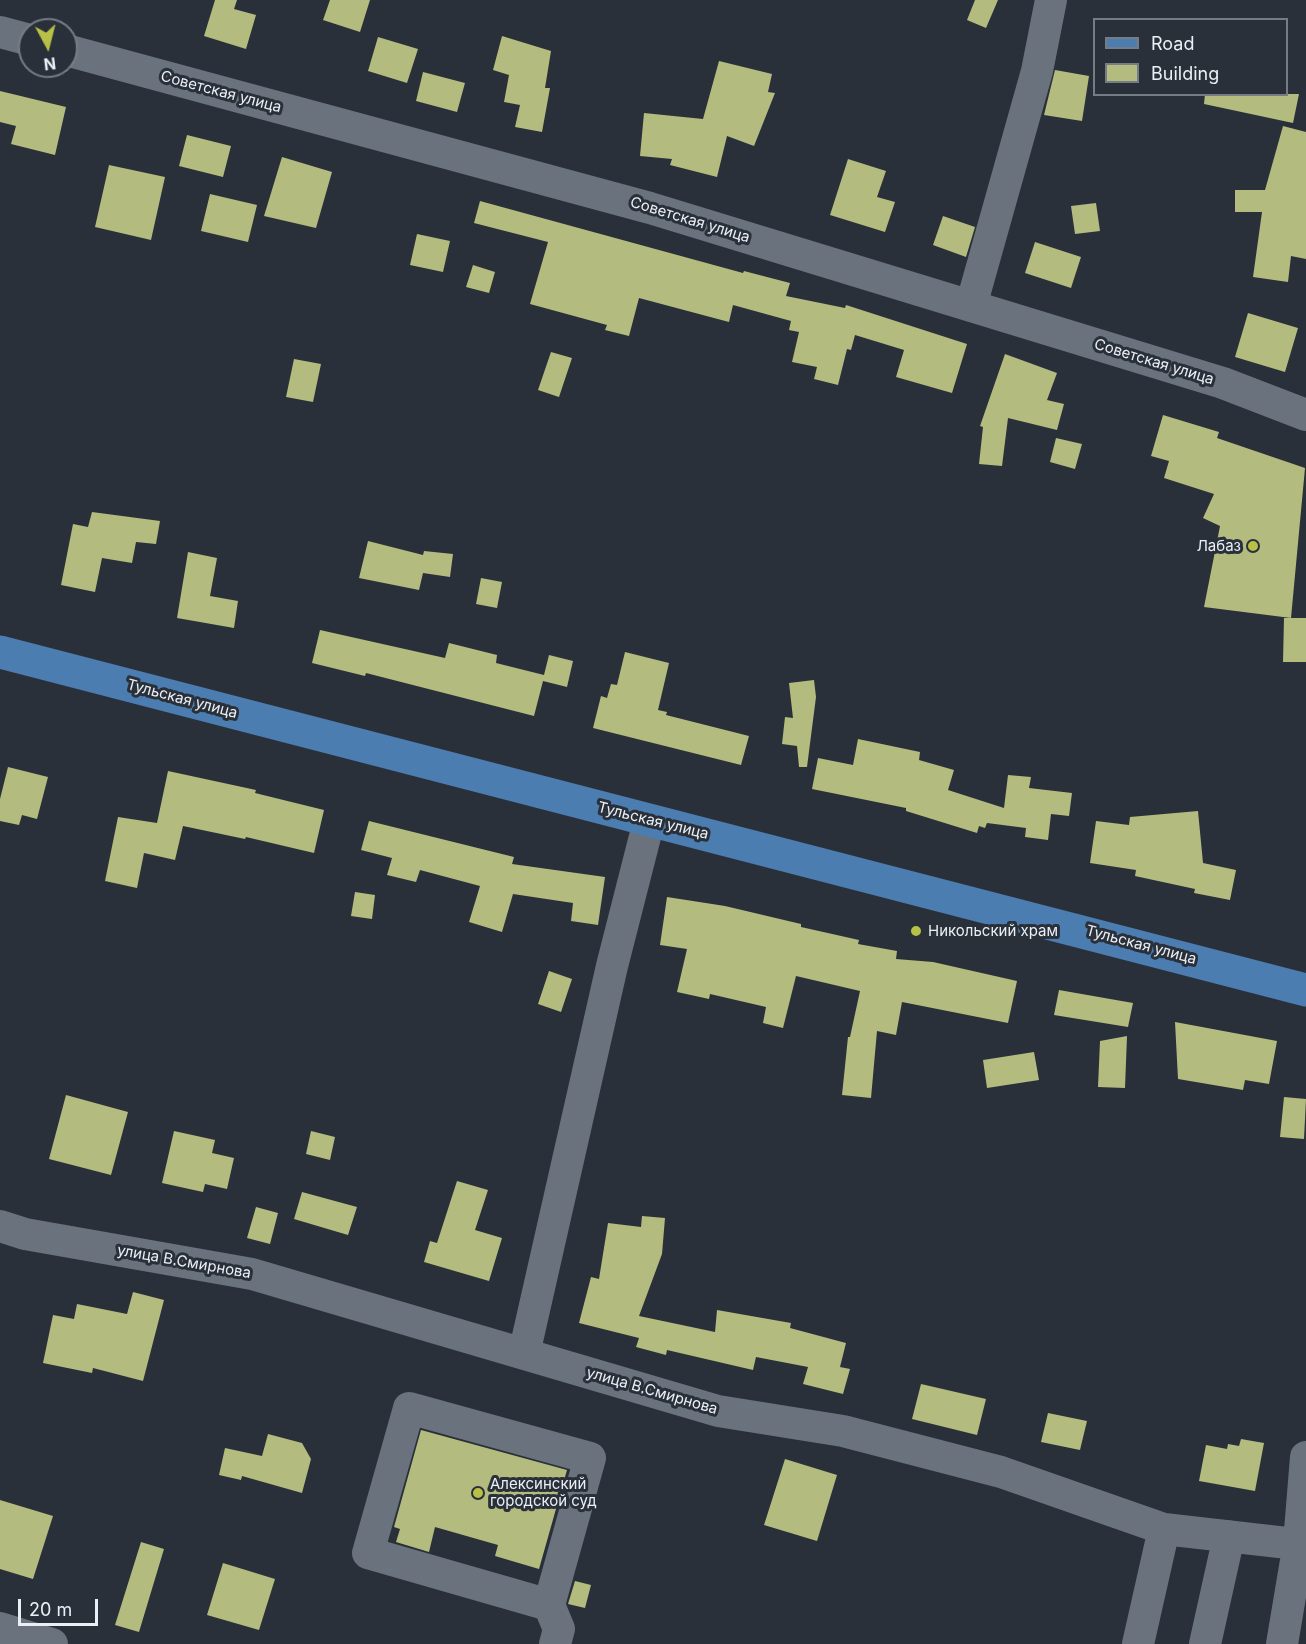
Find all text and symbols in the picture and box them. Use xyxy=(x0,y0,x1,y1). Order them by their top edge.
north arrow xyxy=(18,18,78,78)
legend xyxy=(1093,18,1288,96)
text: Road xyxy=(1151,33,1194,54)
text: N xyxy=(43,53,57,75)
text: Building xyxy=(1151,63,1219,84)
street label: Советская улица xyxy=(159,67,283,117)
street label: Советская улица xyxy=(628,193,752,247)
street label: Советская улица xyxy=(1092,335,1216,389)
place label: Лабаз xyxy=(1197,537,1241,555)
marker: Лабаз xyxy=(1246,539,1260,553)
street label: Тульская улица xyxy=(125,676,239,722)
street label: Тульская улица xyxy=(596,799,710,843)
place label: Никольский храм xyxy=(928,922,1058,940)
street label: Тульская улица xyxy=(1084,922,1198,968)
marker: Никольский храм xyxy=(909,924,923,938)
street label: улица В.Смирнова xyxy=(116,1241,252,1283)
street label: улица В.Смирнова xyxy=(584,1364,720,1418)
place label: Алексинский городской суд xyxy=(490,1475,597,1510)
marker: Алексинский городской суд xyxy=(471,1486,485,1500)
scale bar xyxy=(21,1587,100,1625)
text: 20 m xyxy=(29,1599,72,1620)

